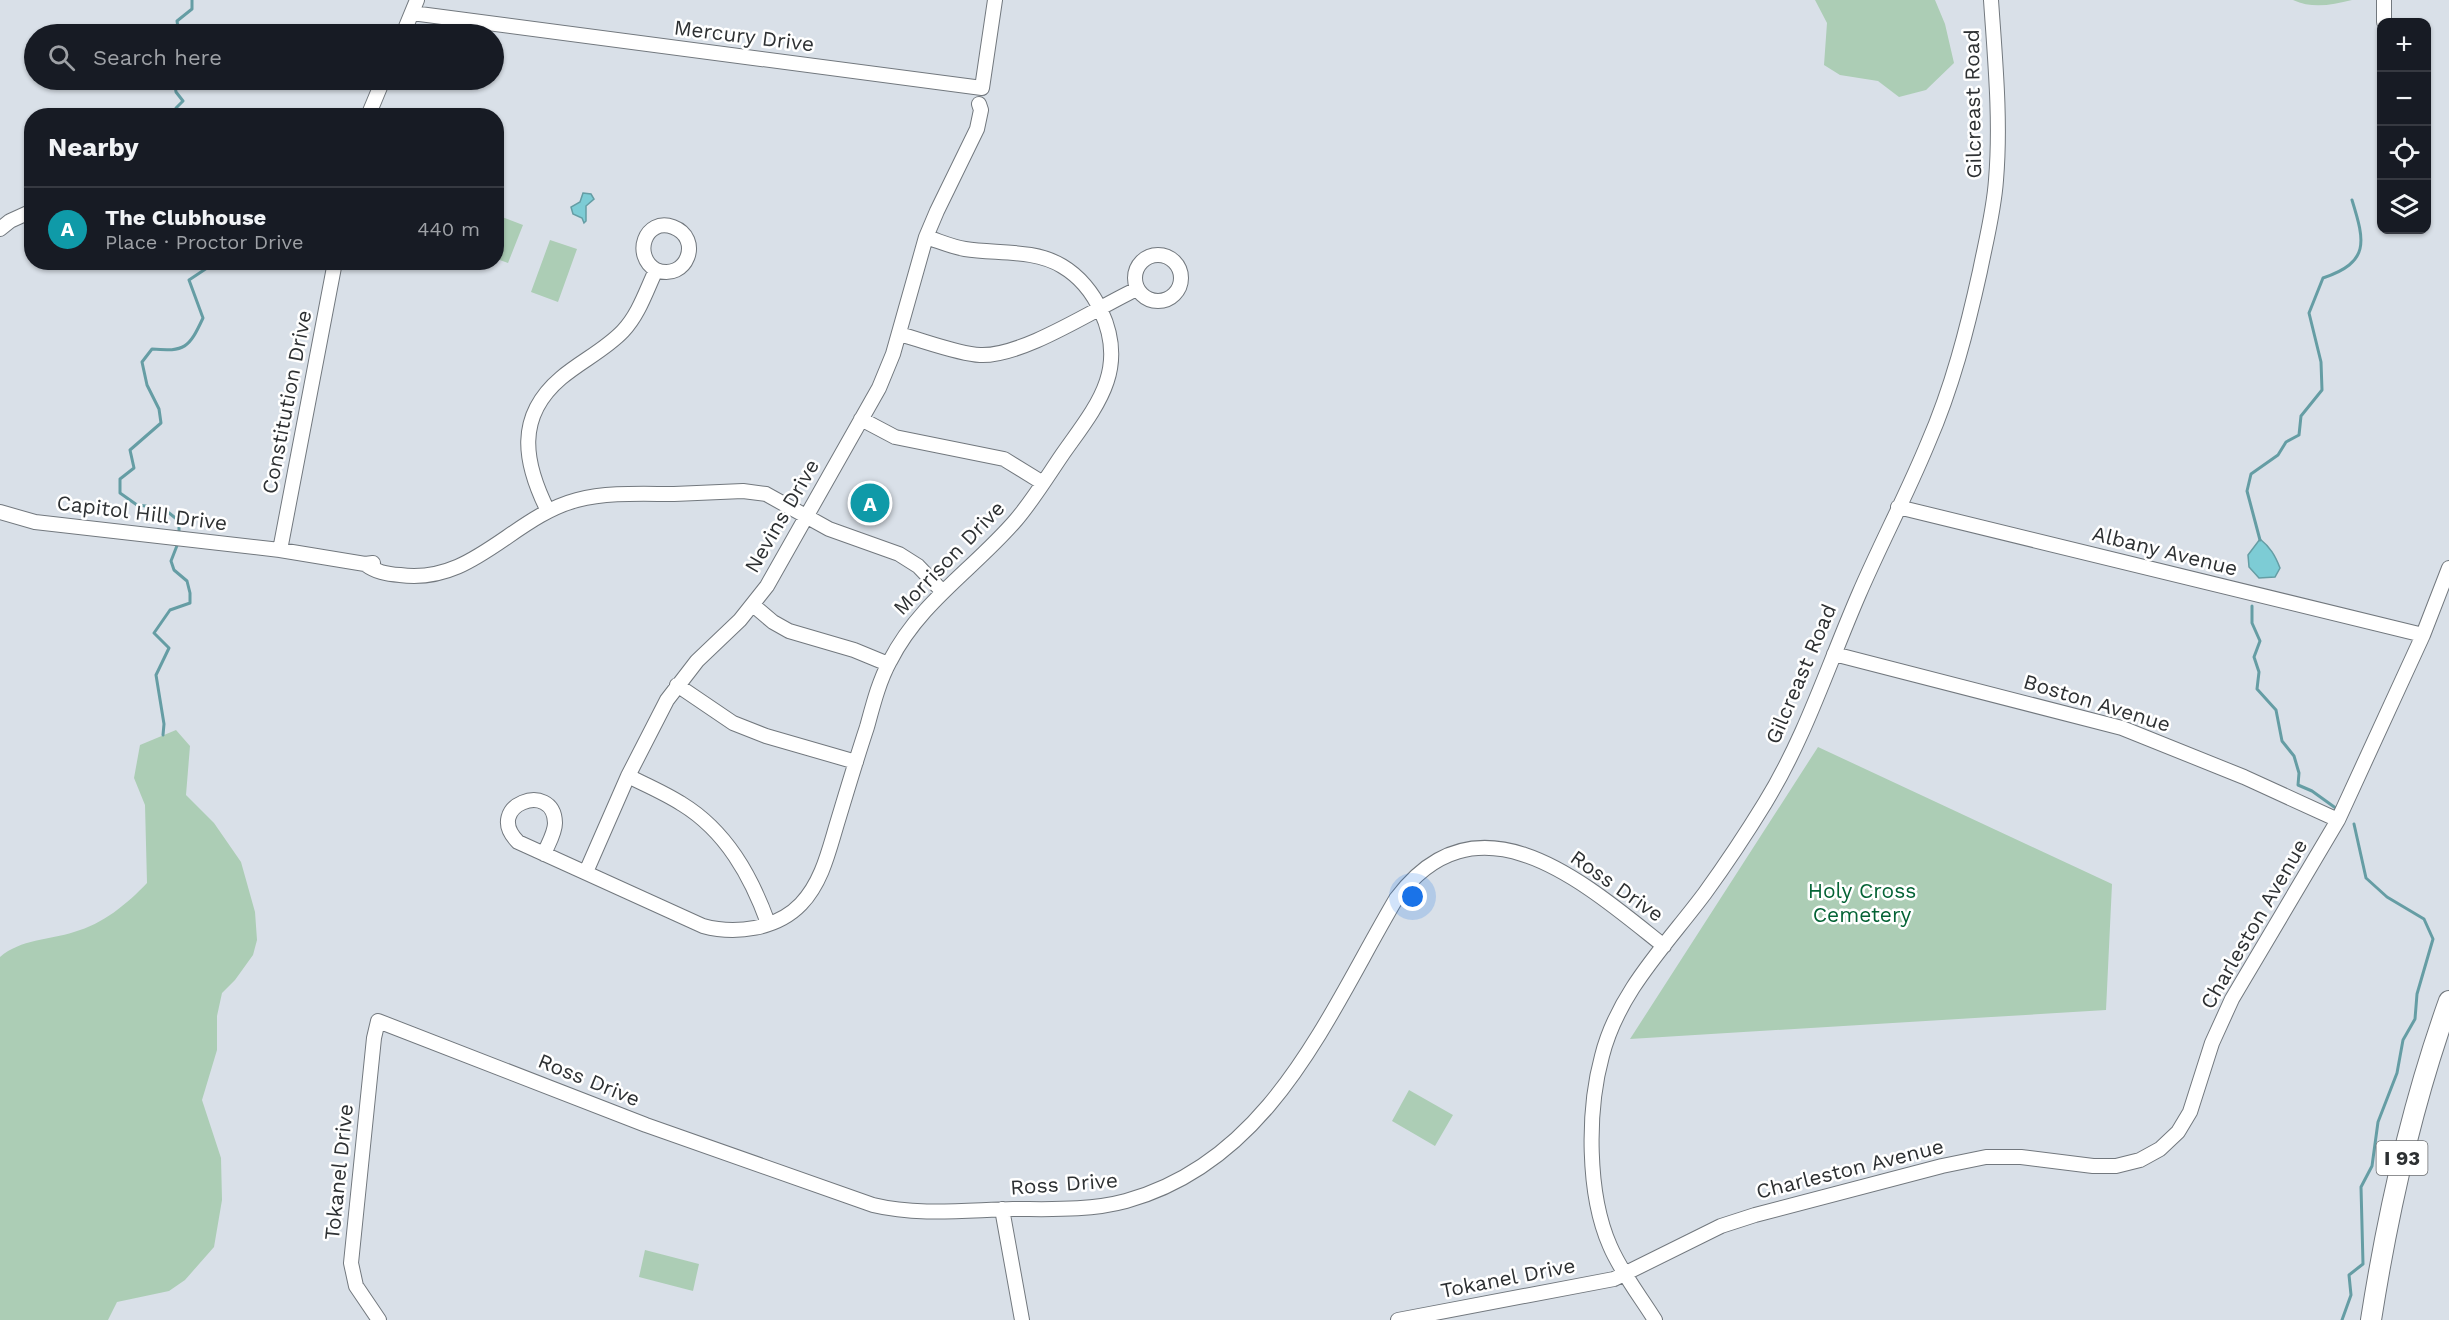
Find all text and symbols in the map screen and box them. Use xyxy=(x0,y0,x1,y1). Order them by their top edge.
street label: Mercury Drive xyxy=(673,14,816,57)
map controls xyxy=(2377,18,2431,234)
button: + xyxy=(2377,18,2431,72)
search box xyxy=(24,24,504,90)
street label: Gilcreast Road xyxy=(1959,29,1986,179)
icon: search xyxy=(45,41,78,74)
text: Search here xyxy=(93,45,222,70)
button: − xyxy=(2377,72,2431,126)
button: locate xyxy=(2377,126,2431,180)
text: Nearby xyxy=(48,132,139,162)
button: layers xyxy=(2377,180,2431,234)
text: The Clubhouse xyxy=(105,205,266,230)
text: A xyxy=(61,217,74,241)
text: 440 m xyxy=(417,217,480,241)
text: Place · Proctor Drive xyxy=(105,230,303,254)
street label: Constitution Drive xyxy=(256,308,317,496)
street label: Nevins Drive xyxy=(739,454,824,577)
pin: A xyxy=(850,480,890,526)
street label: Capitol Hill Drive xyxy=(55,490,229,535)
street label: Morrison Drive xyxy=(888,495,1009,620)
street label: Albany Avenue xyxy=(2090,520,2240,581)
street label: Gilcreast Road xyxy=(1760,600,1841,747)
street label: Boston Avenue xyxy=(2021,668,2174,737)
street label: Charleston Avenue xyxy=(2195,834,2313,1013)
street label: Ross Drive xyxy=(1566,844,1669,927)
park label: Holy Cross Cemetery xyxy=(1808,878,1916,927)
your location xyxy=(1398,882,1427,911)
street label: Ross Drive xyxy=(535,1048,644,1111)
street label: Tokanel Drive xyxy=(319,1103,358,1241)
street label: Charleston Avenue xyxy=(1753,1133,1946,1204)
road number: I 93 xyxy=(2376,1141,2428,1175)
street label: Ross Drive xyxy=(1009,1167,1119,1200)
street label: Tokanel Drive xyxy=(1438,1252,1577,1303)

